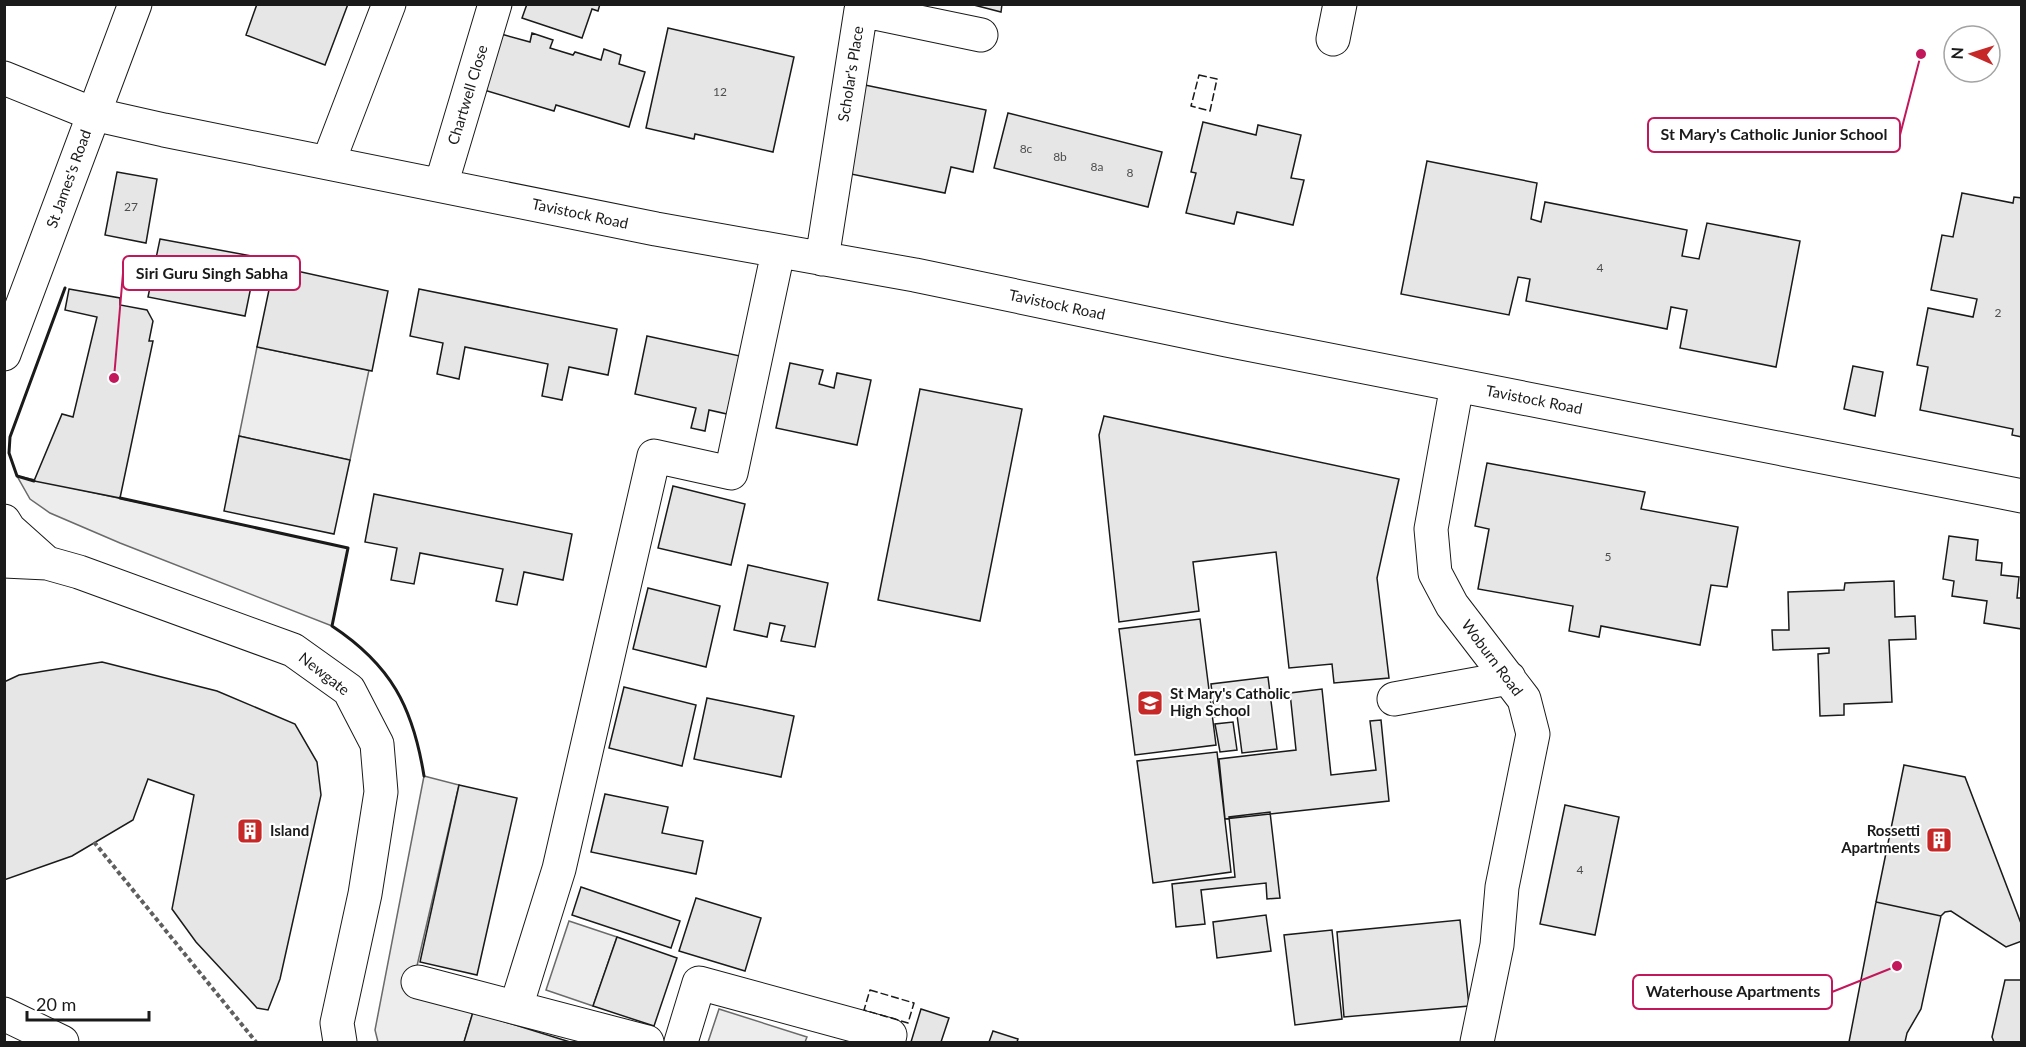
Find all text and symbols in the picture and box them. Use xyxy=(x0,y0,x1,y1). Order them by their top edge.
north arrow xyxy=(1942,24,2002,84)
street label: Scholar's Place xyxy=(834,25,866,123)
street label: Chartwell Close xyxy=(443,42,491,147)
text: N xyxy=(1947,47,1966,60)
house number: 12 xyxy=(713,84,727,99)
callout: St Mary's Catholic Junior School xyxy=(1648,118,1900,152)
text: St Mary's Catholic Junior School xyxy=(1660,124,1888,143)
street label: St James's Road xyxy=(42,127,94,230)
house number: 8c xyxy=(1020,141,1033,156)
house number: 8b xyxy=(1053,149,1067,164)
house number: 8a xyxy=(1091,159,1103,174)
house number: 8 xyxy=(1127,165,1134,180)
street label: Tavistock Road xyxy=(530,194,630,232)
house number: 27 xyxy=(124,199,138,214)
callout: Siri Guru Singh Sabha xyxy=(123,256,300,290)
house number: 4 xyxy=(1597,260,1604,275)
text: Siri Guru Singh Sabha xyxy=(136,263,288,282)
street label: Tavistock Road xyxy=(1007,285,1107,323)
house number: 2 xyxy=(1995,305,2002,320)
street label: Tavistock Road xyxy=(1484,381,1584,417)
house number: 5 xyxy=(1605,549,1612,564)
street label: Woburn Road xyxy=(1458,616,1527,699)
street label: Newgate xyxy=(296,648,354,699)
place label: St Mary's Catholic High School xyxy=(1170,684,1290,719)
school or university icon: St Mary's Catholic High School xyxy=(1135,688,1165,718)
building icon: Island xyxy=(235,816,265,846)
place label: Island xyxy=(270,821,309,839)
place label: Rossetti Apartments xyxy=(1840,821,1920,856)
building icon: Rossetti Apartments xyxy=(1924,825,1954,855)
house number: 4 xyxy=(1577,862,1584,877)
callout: Waterhouse Apartments xyxy=(1633,975,1832,1009)
text: Waterhouse Apartments xyxy=(1646,981,1820,1000)
scale bar xyxy=(27,984,148,1022)
text: 20 m xyxy=(36,993,76,1015)

